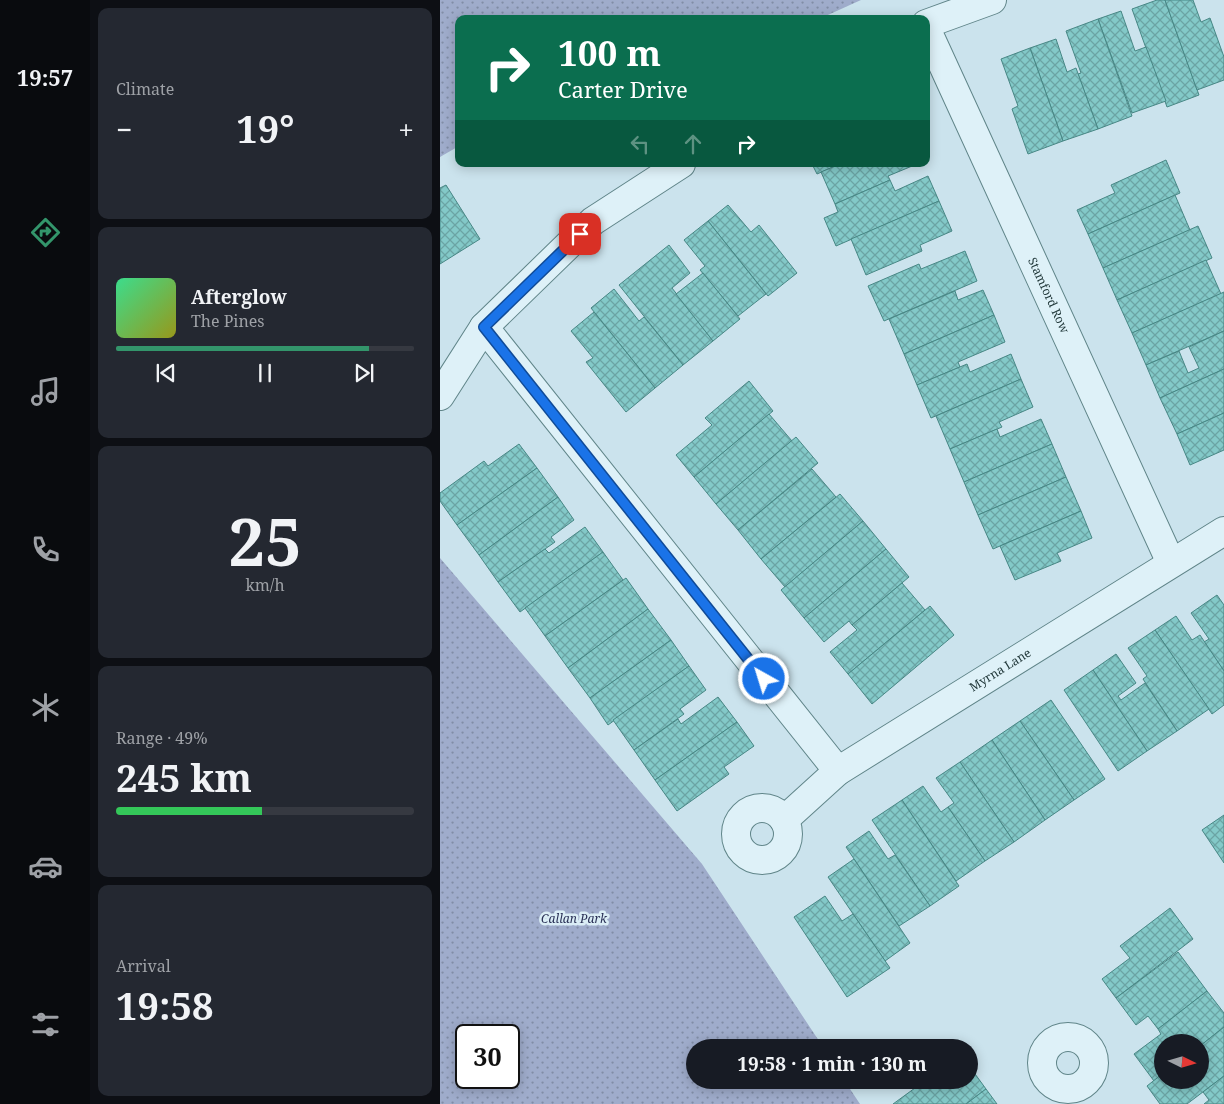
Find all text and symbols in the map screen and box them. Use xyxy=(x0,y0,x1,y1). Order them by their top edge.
text: 100 m xyxy=(558,29,661,76)
icon: right xyxy=(475,35,540,100)
text: 19:57 xyxy=(17,62,73,92)
text: Carter Drive xyxy=(558,74,688,104)
text: Climate xyxy=(116,78,174,100)
text: 19° xyxy=(236,102,294,154)
text: − xyxy=(116,110,132,148)
text: + xyxy=(398,110,414,148)
icon: left xyxy=(626,130,654,158)
icon: ahead xyxy=(679,130,707,158)
icon: right xyxy=(732,130,760,158)
pin xyxy=(559,213,601,255)
icon: directions xyxy=(28,215,63,250)
icon: arrive xyxy=(566,220,594,248)
street label: Stamford Row xyxy=(1024,254,1074,336)
text: Afterglow xyxy=(191,284,287,310)
text: The Pines xyxy=(191,310,265,332)
icon: previous xyxy=(152,359,180,387)
icon: pause xyxy=(251,359,279,387)
icon: next xyxy=(350,359,378,387)
icon: music xyxy=(28,374,63,409)
text: 25 xyxy=(228,497,302,585)
icon: phone xyxy=(28,532,63,567)
text: km/h xyxy=(245,574,285,596)
street label: Myrna Lane xyxy=(966,644,1034,695)
position arrow xyxy=(737,652,789,704)
icon: climate xyxy=(28,690,63,725)
text: Range · 49% xyxy=(116,727,208,749)
text: 245 km xyxy=(116,751,252,803)
icon: car xyxy=(28,849,63,884)
park label: Callan Park xyxy=(541,910,608,927)
text: Arrival xyxy=(116,955,171,977)
text: 19:58 xyxy=(116,979,213,1031)
icon: filters xyxy=(28,1007,63,1042)
speed limit sign: 30 xyxy=(455,1024,520,1089)
north arrow xyxy=(1154,1034,1209,1089)
map controls xyxy=(1154,1034,1209,1089)
text: 19:58 · 1 min · 130 m xyxy=(737,1051,927,1077)

